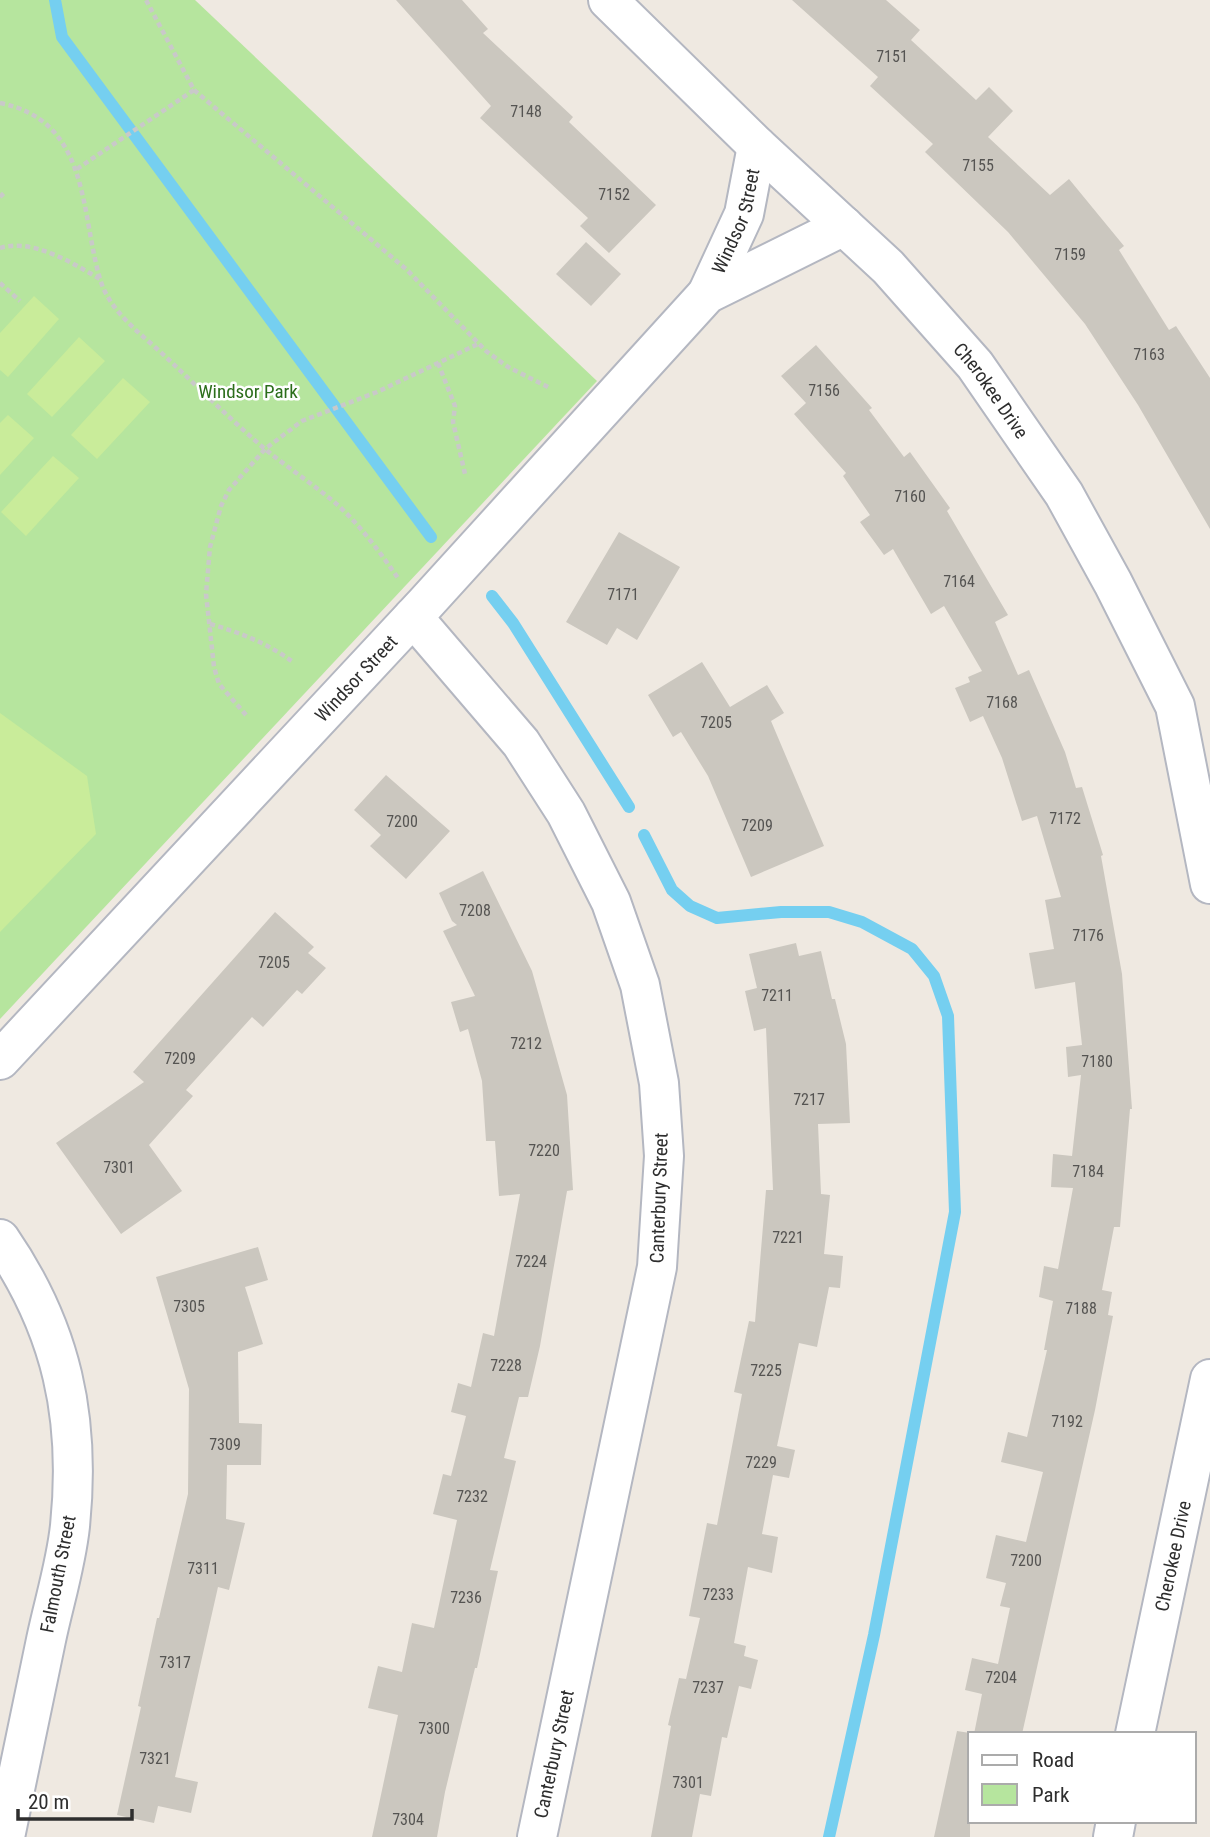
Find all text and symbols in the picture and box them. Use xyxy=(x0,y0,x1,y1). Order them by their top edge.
house number: 7151 xyxy=(876,47,908,66)
house number: 7148 xyxy=(510,102,542,121)
house number: 7155 xyxy=(962,156,994,175)
street label: Windsor Street xyxy=(707,167,764,277)
house number: 7152 xyxy=(598,185,630,204)
house number: 7159 xyxy=(1054,245,1086,264)
street label: Cherokee Drive xyxy=(949,338,1034,443)
house number: 7163 xyxy=(1133,345,1165,364)
park label: Windsor Park xyxy=(198,380,298,403)
house number: 7156 xyxy=(808,381,840,400)
house number: 7160 xyxy=(894,487,926,506)
house number: 7164 xyxy=(943,572,975,591)
house number: 7171 xyxy=(607,585,639,604)
street label: Windsor Street xyxy=(310,630,402,726)
house number: 7168 xyxy=(986,693,1018,712)
house number: 7205 xyxy=(700,713,732,732)
house number: 7172 xyxy=(1049,809,1081,828)
house number: 7200 xyxy=(386,812,418,831)
house number: 7209 xyxy=(741,816,773,835)
house number: 7208 xyxy=(459,901,491,920)
house number: 7176 xyxy=(1072,926,1104,945)
house number: 7205 xyxy=(258,953,290,972)
house number: 7211 xyxy=(761,986,793,1005)
house number: 7212 xyxy=(510,1034,542,1053)
house number: 7209 xyxy=(164,1049,196,1068)
house number: 7180 xyxy=(1081,1052,1113,1071)
house number: 7217 xyxy=(793,1090,825,1109)
street label: Canterbury Street xyxy=(645,1132,673,1264)
house number: 7220 xyxy=(528,1141,560,1160)
house number: 7301 xyxy=(103,1158,135,1177)
house number: 7184 xyxy=(1072,1162,1104,1181)
house number: 7221 xyxy=(772,1228,804,1247)
house number: 7224 xyxy=(515,1252,547,1271)
house number: 7305 xyxy=(173,1297,205,1316)
house number: 7188 xyxy=(1065,1299,1097,1318)
house number: 7228 xyxy=(490,1356,522,1375)
house number: 7225 xyxy=(750,1361,782,1380)
house number: 7192 xyxy=(1051,1412,1083,1431)
house number: 7309 xyxy=(209,1435,241,1454)
house number: 7229 xyxy=(745,1453,777,1472)
house number: 7232 xyxy=(456,1487,488,1506)
street label: Cherokee Drive xyxy=(1150,1498,1196,1613)
street label: Falmouth Street xyxy=(35,1513,81,1635)
house number: 7200 xyxy=(1010,1551,1042,1570)
house number: 7311 xyxy=(187,1559,219,1578)
house number: 7233 xyxy=(702,1585,734,1604)
house number: 7236 xyxy=(450,1588,482,1607)
house number: 7317 xyxy=(159,1653,191,1672)
house number: 7204 xyxy=(985,1668,1017,1687)
house number: 7237 xyxy=(692,1678,724,1697)
street label: Canterbury Street xyxy=(529,1688,579,1820)
house number: 7300 xyxy=(418,1719,450,1738)
legend xyxy=(968,1732,1196,1823)
text: Road xyxy=(1032,1748,1074,1772)
house number: 7321 xyxy=(139,1749,171,1768)
house number: 7301 xyxy=(672,1773,704,1792)
scale bar xyxy=(18,1778,131,1822)
text: Park xyxy=(1032,1783,1070,1807)
text: 20 m xyxy=(28,1790,69,1814)
house number: 7304 xyxy=(392,1810,424,1829)

